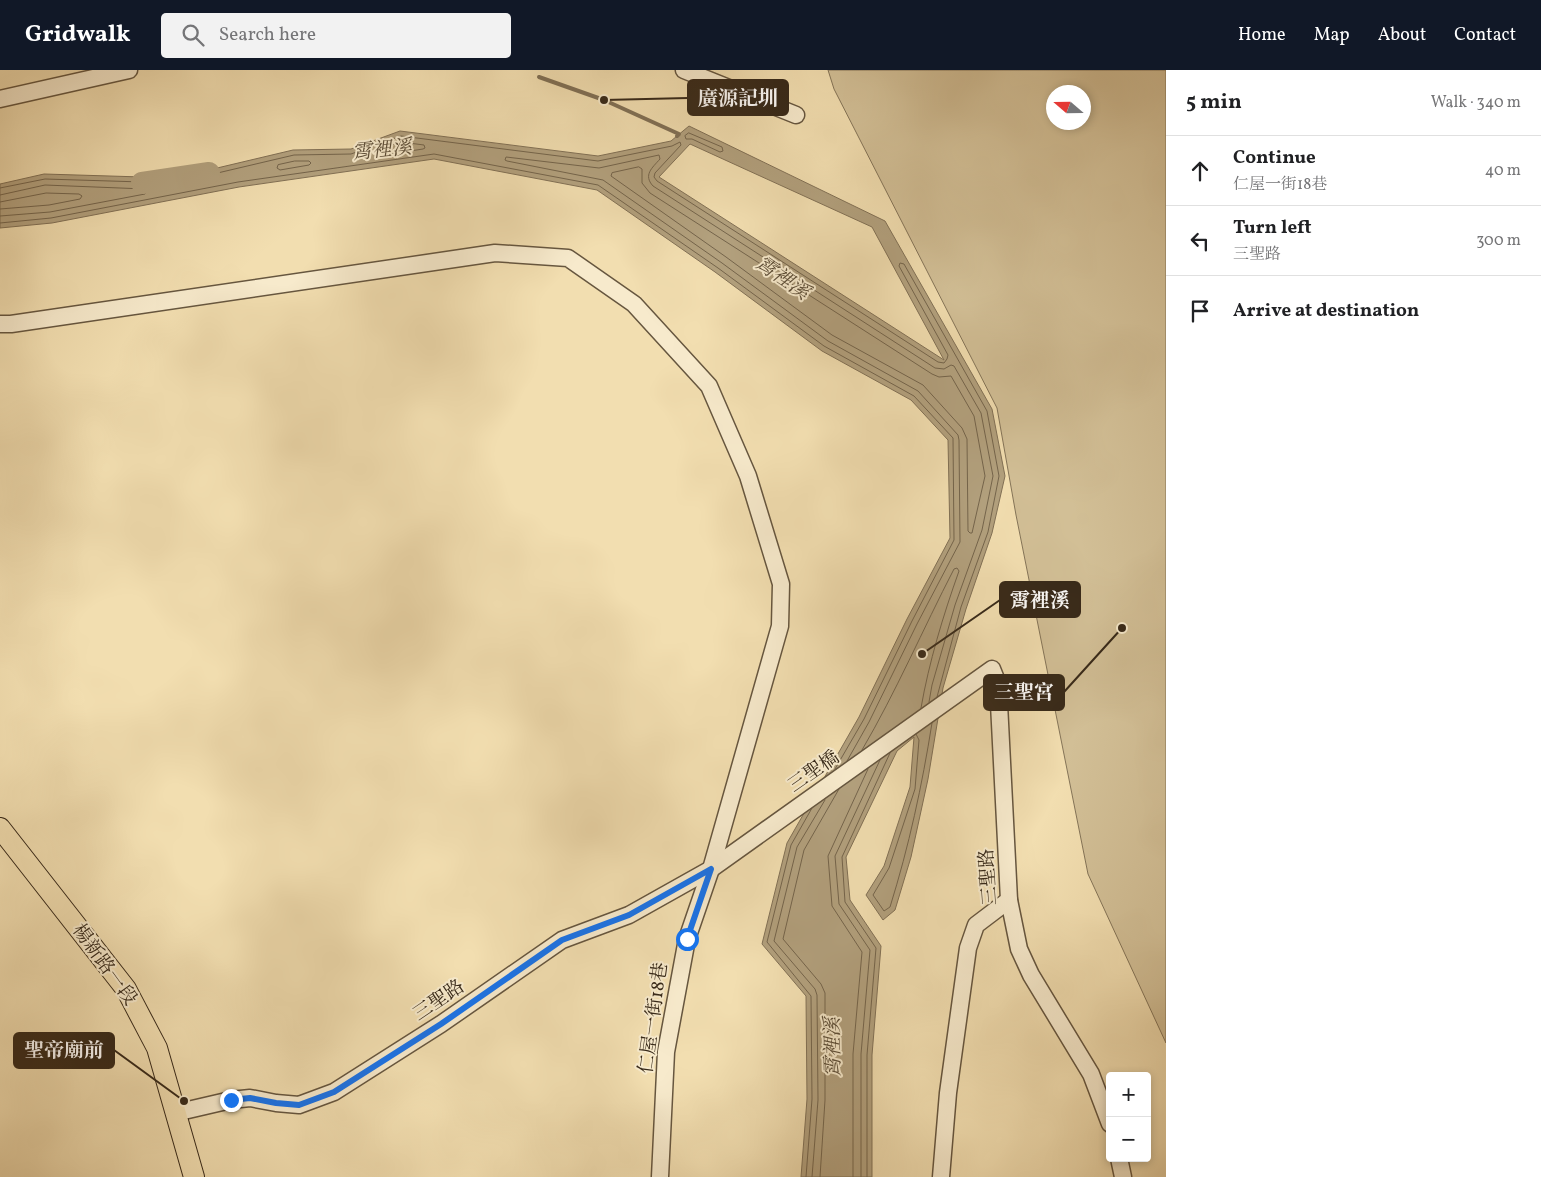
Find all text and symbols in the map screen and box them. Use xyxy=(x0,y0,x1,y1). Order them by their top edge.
search box xyxy=(161,13,511,58)
text: Gridwalk xyxy=(25,18,131,52)
icon: search xyxy=(179,21,207,49)
text: Search here xyxy=(219,22,316,48)
text: Home xyxy=(1238,23,1286,48)
text: Map xyxy=(1314,23,1350,48)
text: About xyxy=(1378,23,1426,48)
text: Contact xyxy=(1454,23,1516,48)
callout: 廣源記圳 xyxy=(688,80,788,115)
north arrow xyxy=(1046,85,1091,130)
text: 廣源記圳 xyxy=(698,86,778,114)
text: 5 min xyxy=(1186,88,1242,117)
text: Walk · 340 m xyxy=(1431,92,1521,114)
water label: 霄裡溪 xyxy=(351,134,415,168)
text: Continue xyxy=(1233,145,1316,171)
icon: ahead xyxy=(1186,157,1214,185)
text: 40 m xyxy=(1485,160,1521,182)
text: 仁屋一街18巷 xyxy=(1233,174,1327,196)
text: Turn left xyxy=(1233,215,1312,241)
icon: left xyxy=(1186,227,1214,255)
text: 300 m xyxy=(1476,230,1521,252)
text: 三聖路 xyxy=(1233,244,1281,266)
water label: 霄裡溪 xyxy=(749,250,816,309)
icon: arrive xyxy=(1186,297,1214,325)
text: Arrive at destination xyxy=(1233,298,1419,324)
callout: 霄裡溪 xyxy=(1000,582,1080,617)
text: 霄裡溪 xyxy=(1010,588,1070,616)
callout: 三聖宮 xyxy=(984,675,1064,710)
text: 三聖宮 xyxy=(994,680,1054,708)
street label: 三聖橋 xyxy=(783,745,845,799)
street label: 三聖路 xyxy=(974,848,1004,906)
street label: 楊新路一段 xyxy=(66,919,142,1011)
route start xyxy=(676,928,699,951)
street label: 仁屋一街18巷 xyxy=(633,961,675,1075)
street label: 三聖路 xyxy=(408,974,470,1028)
water label: 霄裡溪 xyxy=(819,1015,849,1077)
callout: 聖帝廟前 xyxy=(14,1033,114,1068)
text: 聖帝廟前 xyxy=(24,1038,104,1066)
map controls xyxy=(1106,1072,1151,1162)
button: + xyxy=(1106,1072,1151,1117)
route end xyxy=(220,1089,243,1112)
button: − xyxy=(1106,1117,1151,1162)

